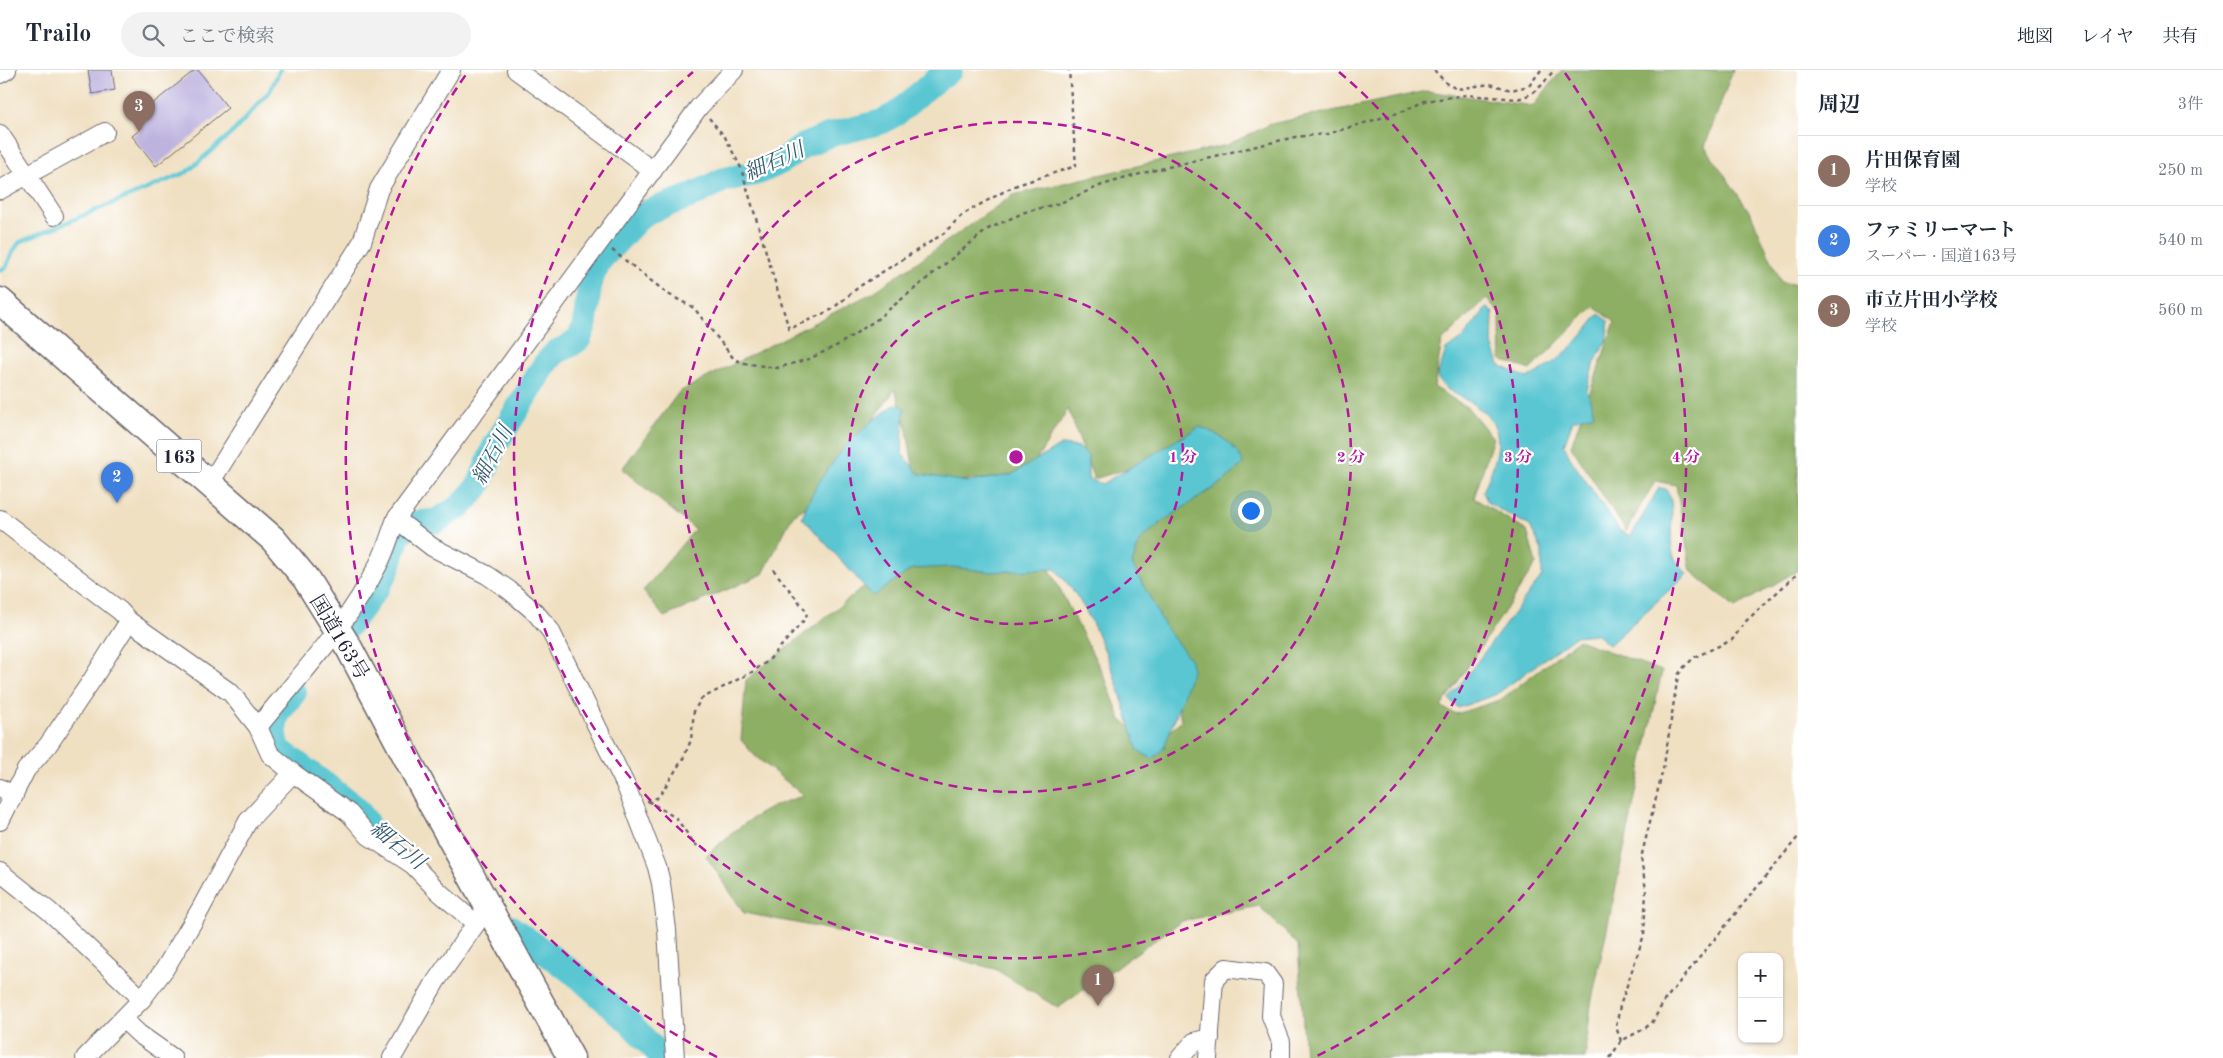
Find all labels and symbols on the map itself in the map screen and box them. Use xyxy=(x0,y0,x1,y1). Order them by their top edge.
pin: 3 xyxy=(123,91,155,132)
water label: 細石川 xyxy=(741,137,809,185)
water label: 細石川 xyxy=(467,420,518,488)
road number: 163 xyxy=(156,440,202,472)
centre of rings xyxy=(1007,448,1025,466)
text: 1 分 xyxy=(1169,449,1197,466)
text: 2 分 xyxy=(1337,449,1365,466)
text: 3 分 xyxy=(1504,449,1532,466)
text: 4 分 xyxy=(1672,449,1700,466)
pin: 2 xyxy=(101,462,133,503)
your location xyxy=(1238,498,1264,524)
street label: 国道163号 xyxy=(305,591,373,684)
water label: 細石川 xyxy=(366,817,431,875)
pin: 1 xyxy=(1082,965,1114,1006)

